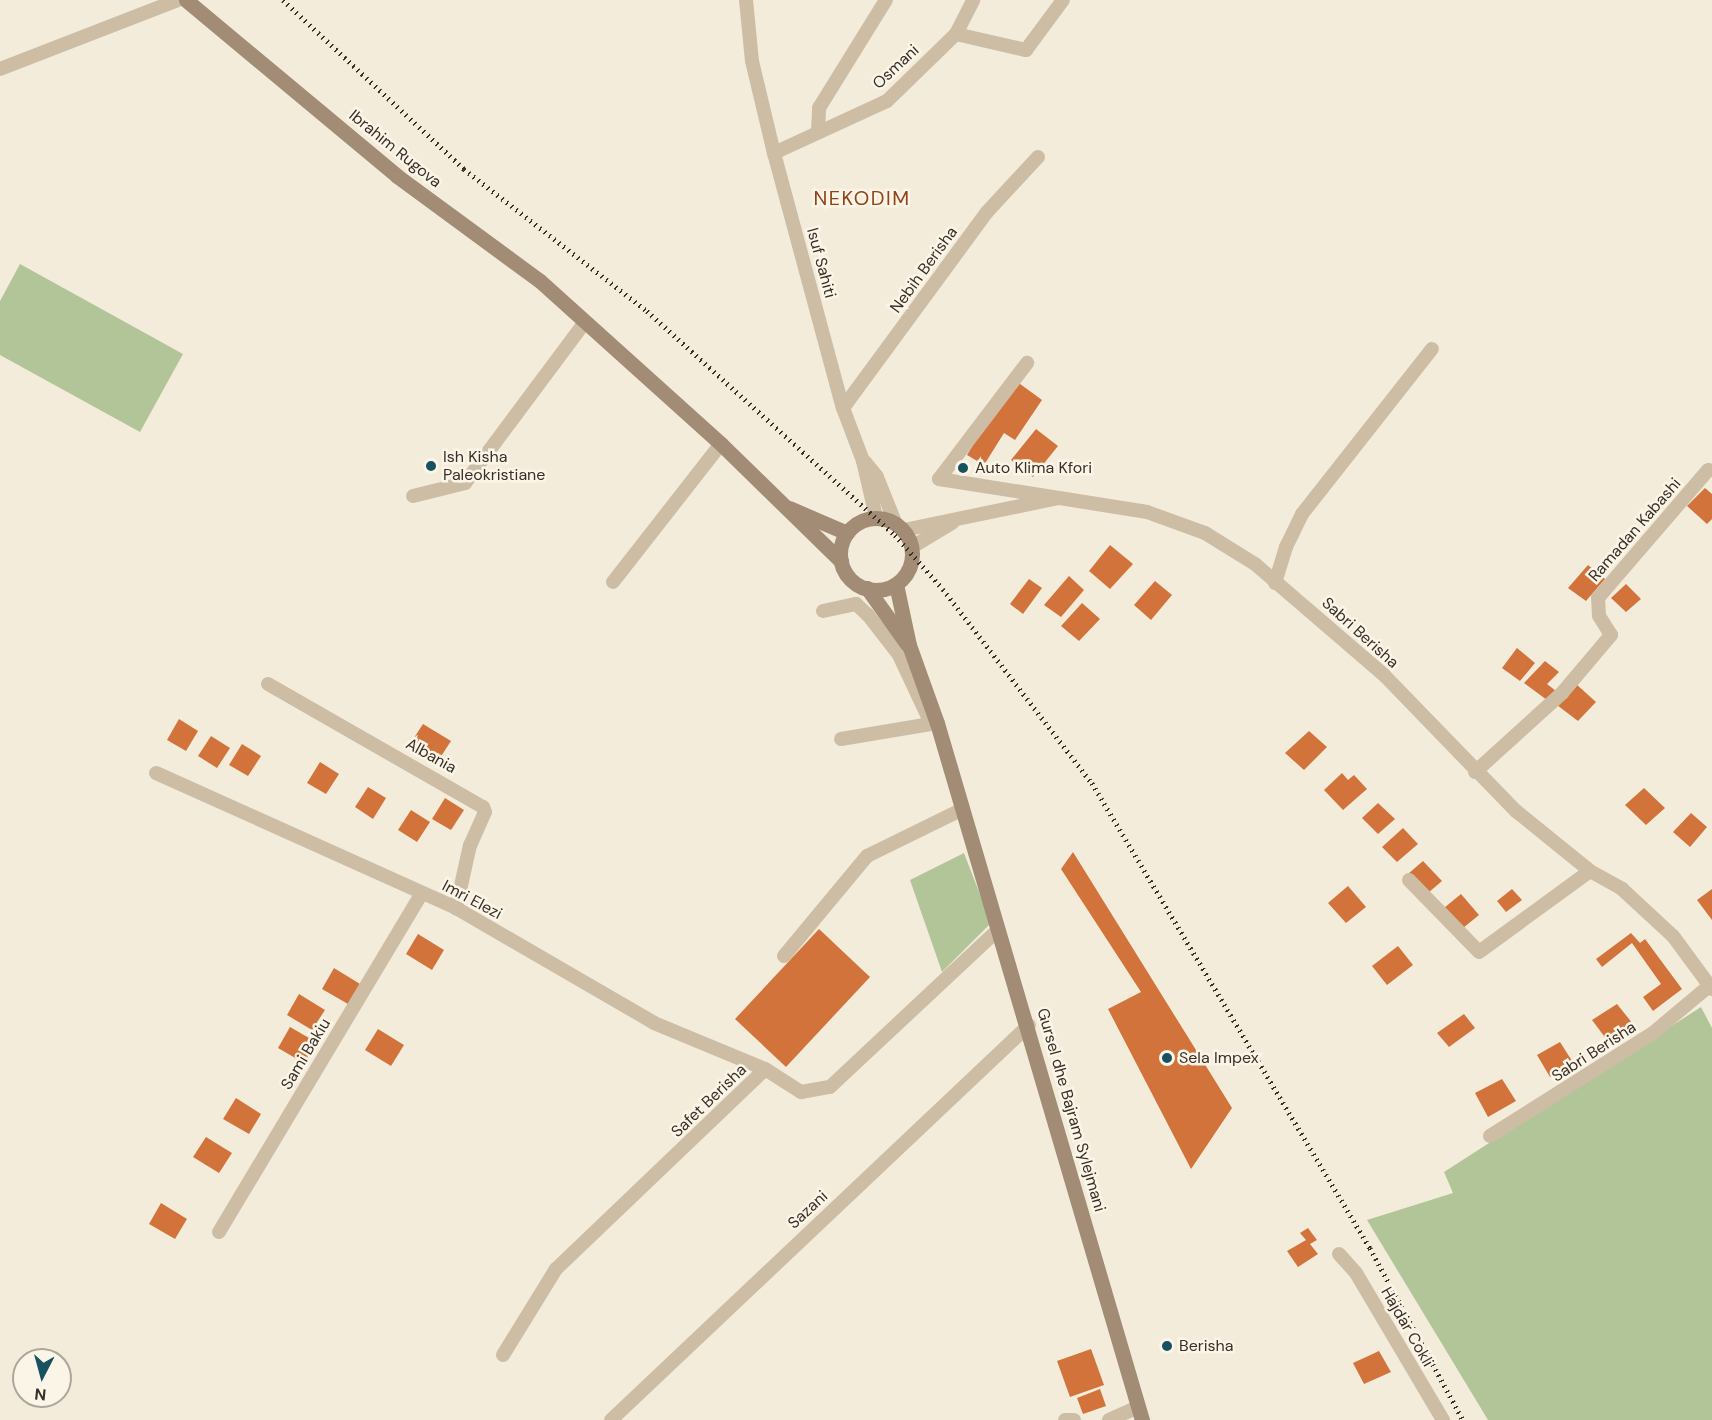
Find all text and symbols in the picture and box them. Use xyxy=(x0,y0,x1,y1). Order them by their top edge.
street label: Osmani xyxy=(869,41,923,93)
street label: Ibrahim Rugova xyxy=(345,106,445,192)
district label: NEKODIM xyxy=(813,186,911,210)
street label: Nebih Berisha xyxy=(886,223,962,317)
street label: Isuf Sahiti xyxy=(802,226,840,300)
place label: Ish Kisha Paleokristiane xyxy=(443,447,545,485)
place label: Auto Klima Kfori xyxy=(975,458,1092,478)
marker: Ish Kisha Paleokristiane xyxy=(424,459,438,473)
marker: Auto Klima Kfori xyxy=(956,461,970,475)
street label: Ramadan Kabashi xyxy=(1585,474,1685,586)
street label: Sabri Berisha xyxy=(1318,594,1402,672)
street label: Albania xyxy=(402,734,460,778)
street label: Imri Elezi xyxy=(439,876,505,924)
street label: Gursel dhe Bajram Sylejmani xyxy=(1033,1006,1109,1214)
street label: Sami Bakiu xyxy=(277,1015,335,1093)
street label: Sabri Berisha xyxy=(1548,1018,1640,1086)
place label: Sela Impex xyxy=(1179,1048,1259,1068)
marker: Sela Impex xyxy=(1160,1051,1174,1065)
street label: Safet Berisha xyxy=(667,1060,751,1142)
street label: Sazani xyxy=(784,1187,832,1233)
street label: Hajdar Cokli xyxy=(1376,1284,1438,1370)
place label: Berisha xyxy=(1179,1336,1233,1356)
marker: Berisha xyxy=(1160,1339,1174,1353)
north arrow xyxy=(12,1348,72,1408)
text: N xyxy=(33,1383,47,1405)

